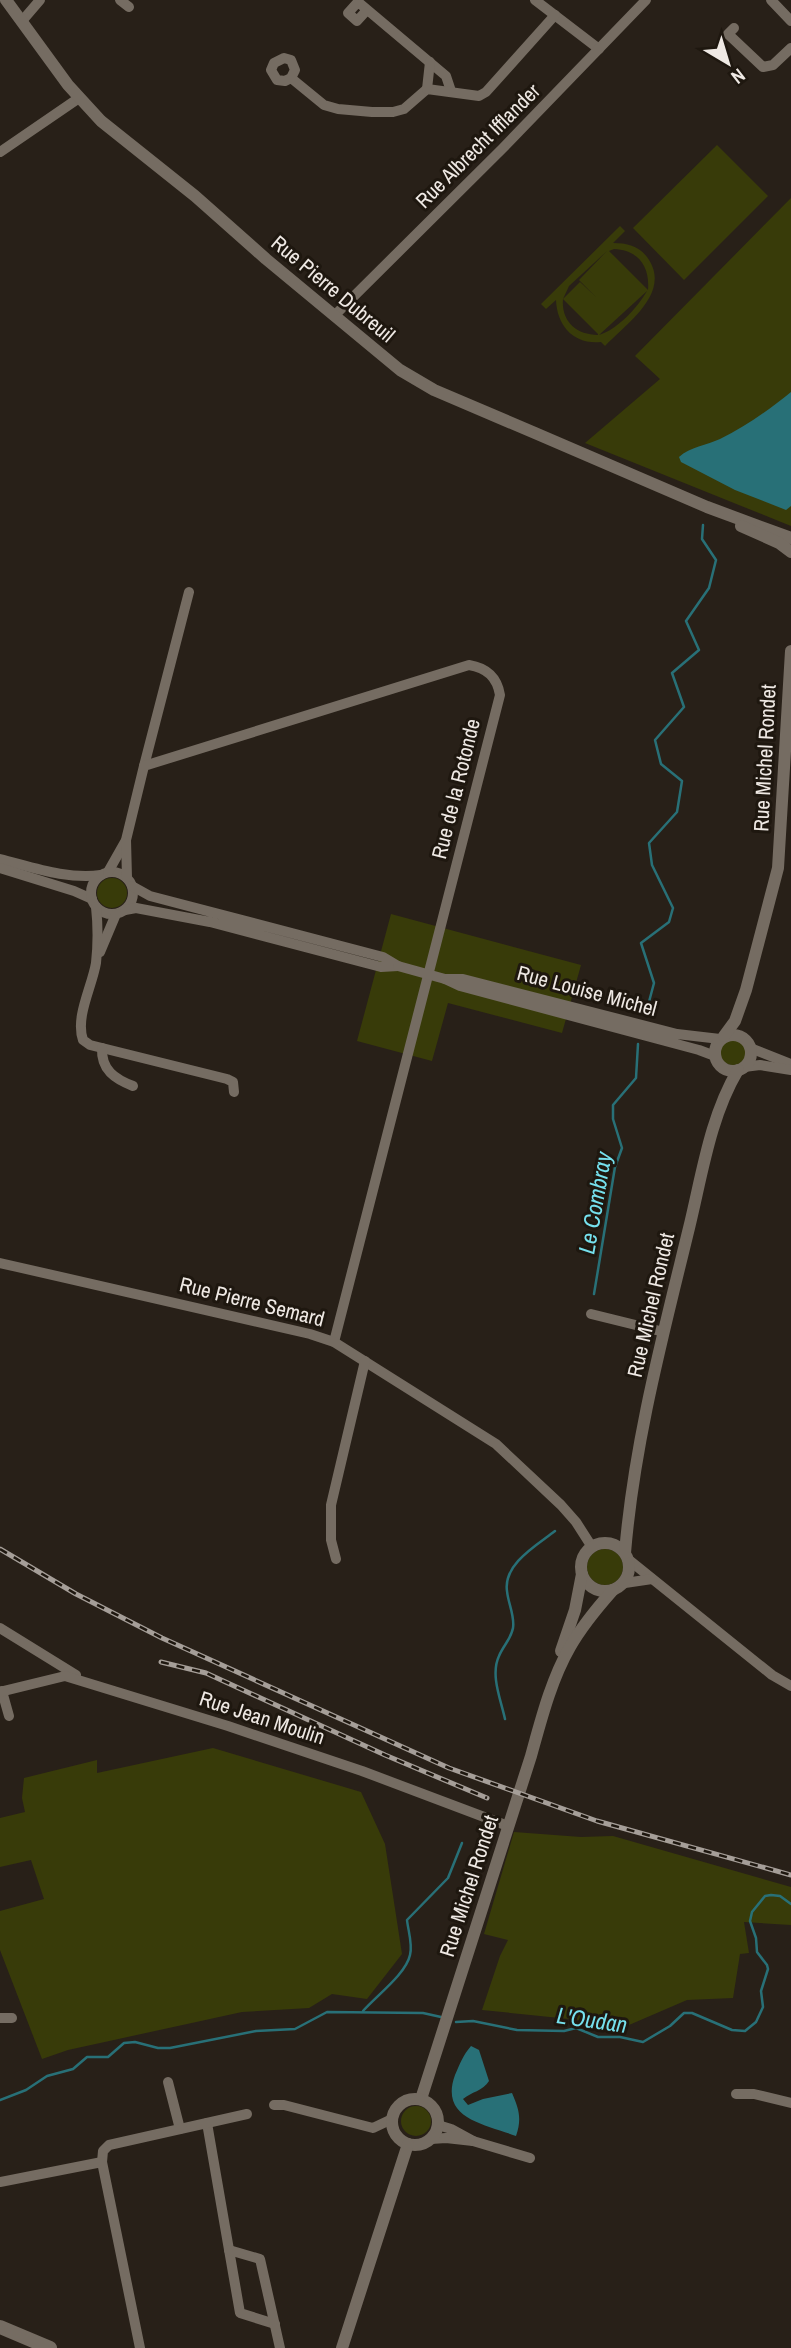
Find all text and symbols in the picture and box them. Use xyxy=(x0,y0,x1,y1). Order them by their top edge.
north arrow xyxy=(693,28,763,98)
text: N xyxy=(726,63,751,90)
street label: Rue Albrecht Ifflander xyxy=(409,77,547,214)
street label: Rue Pierre Dubreuil xyxy=(265,228,401,349)
street label: Rue Michel Rondet xyxy=(746,683,783,832)
street label: Rue de la Rotonde xyxy=(424,716,487,862)
street label: Rue Louise Michel xyxy=(514,958,660,1023)
water label: Le Combray xyxy=(570,1148,619,1256)
street label: Rue Michel Rondet xyxy=(620,1230,681,1380)
street label: Rue Pierre Semard xyxy=(177,1270,328,1334)
street label: Rue Jean Moulin xyxy=(196,1684,329,1751)
street label: Rue Michel Rondet xyxy=(432,1811,505,1960)
water label: L'Oudan xyxy=(555,1999,629,2040)

